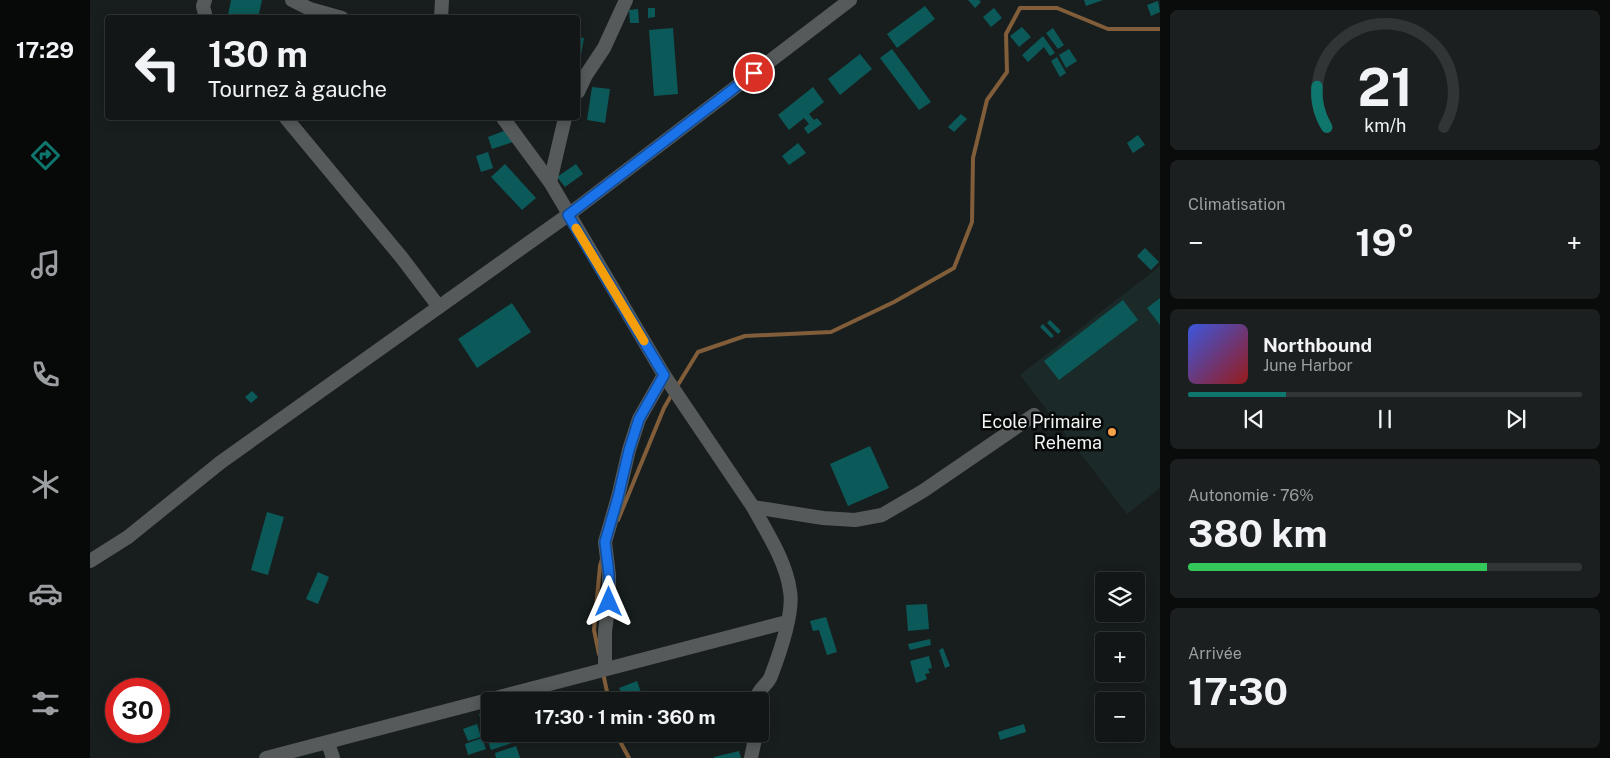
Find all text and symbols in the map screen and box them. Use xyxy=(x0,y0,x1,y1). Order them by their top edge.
text: 130 m xyxy=(208,34,308,75)
icon: left xyxy=(125,35,190,100)
text: 17:29 xyxy=(16,37,74,63)
pin xyxy=(733,52,775,94)
text: 21 xyxy=(1357,57,1413,118)
icon: arrive xyxy=(740,59,768,87)
text: Tournez à gauche xyxy=(208,76,387,102)
text: km/h xyxy=(1364,115,1406,136)
icon: directions xyxy=(28,138,63,173)
text: Climatisation xyxy=(1188,195,1285,214)
text: 19° xyxy=(1355,220,1415,265)
text: − xyxy=(1188,226,1204,259)
text: + xyxy=(1566,226,1582,259)
icon: music xyxy=(28,247,63,282)
text: Northbound xyxy=(1263,334,1372,356)
text: June Harbor xyxy=(1263,356,1353,375)
icon: phone xyxy=(28,357,63,392)
icon: previous xyxy=(1240,405,1268,433)
icon: pause xyxy=(1371,405,1399,433)
icon: next xyxy=(1502,405,1530,433)
place label: Ecole Primaire Rehema xyxy=(981,411,1102,453)
marker: Ecole Primaire Rehema xyxy=(1106,426,1118,438)
icon: climate xyxy=(28,467,63,502)
text: Autonomie · 76% xyxy=(1188,486,1314,505)
text: 380 km xyxy=(1188,511,1328,556)
map controls xyxy=(1095,572,1145,742)
button: layers xyxy=(1095,572,1145,622)
position arrow xyxy=(582,575,634,627)
icon: car xyxy=(28,576,63,611)
button: + xyxy=(1095,632,1145,682)
text: Arrivée xyxy=(1188,644,1242,663)
text: 17:30 xyxy=(1188,669,1288,714)
speed limit sign: 30 xyxy=(105,678,170,743)
icon: filters xyxy=(28,686,63,721)
button: − xyxy=(1095,692,1145,742)
text: 17:30 · 1 min · 360 m xyxy=(534,706,716,728)

